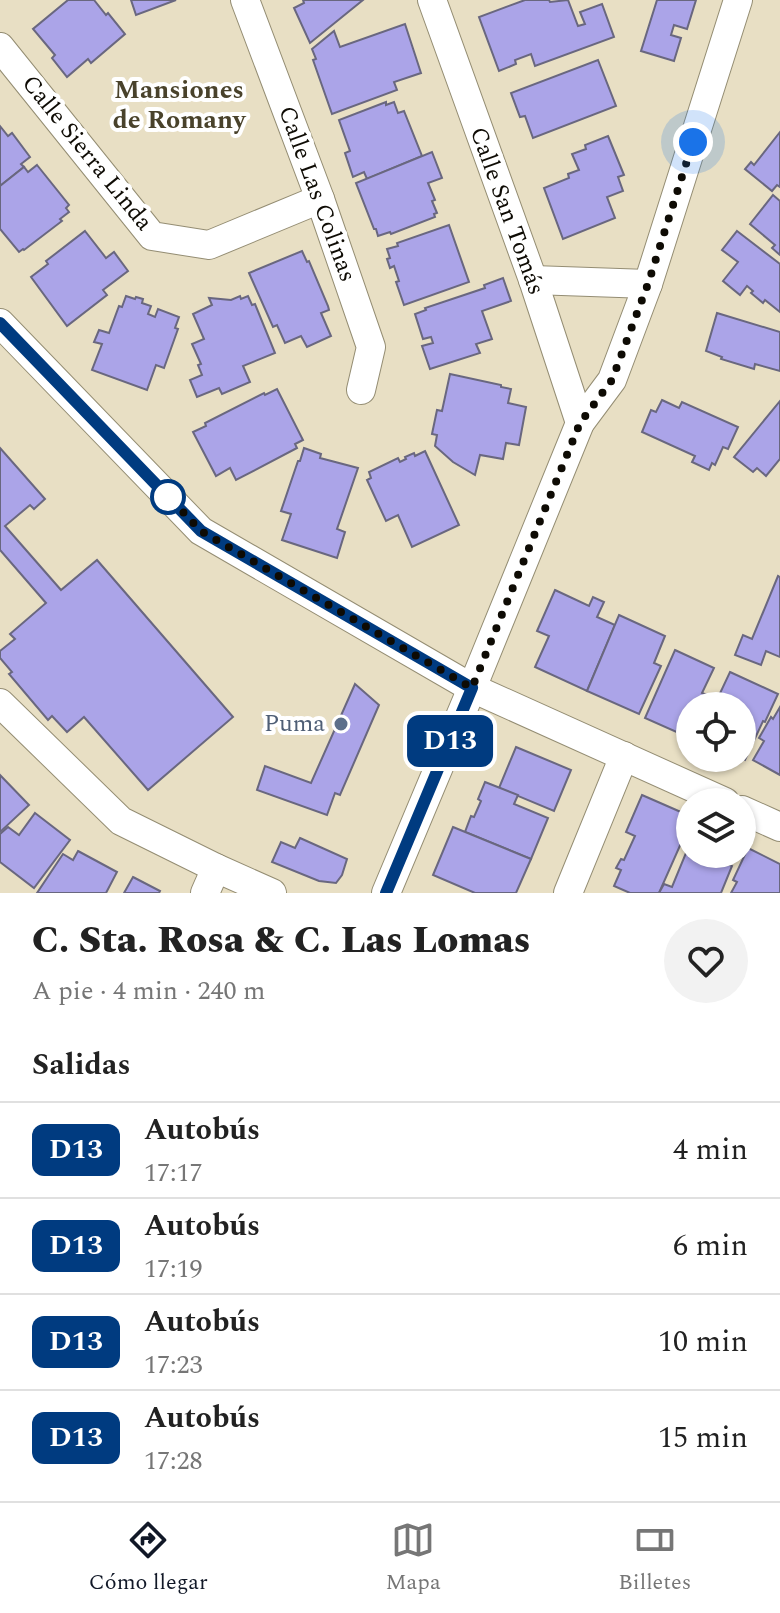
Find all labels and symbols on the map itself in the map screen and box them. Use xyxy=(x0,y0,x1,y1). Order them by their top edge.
street label: Calle Sierra Linda xyxy=(13,67,161,239)
district label: Mansiones de Romany xyxy=(113,70,247,140)
street label: Calle Las Colinas xyxy=(268,101,366,287)
street label: Calle San Tomás xyxy=(460,122,554,300)
your location xyxy=(673,122,713,162)
unlabelled marker xyxy=(151,480,185,514)
place label: Puma xyxy=(264,706,325,742)
marker: Puma xyxy=(332,715,350,733)
line badge: D13 xyxy=(404,715,496,767)

